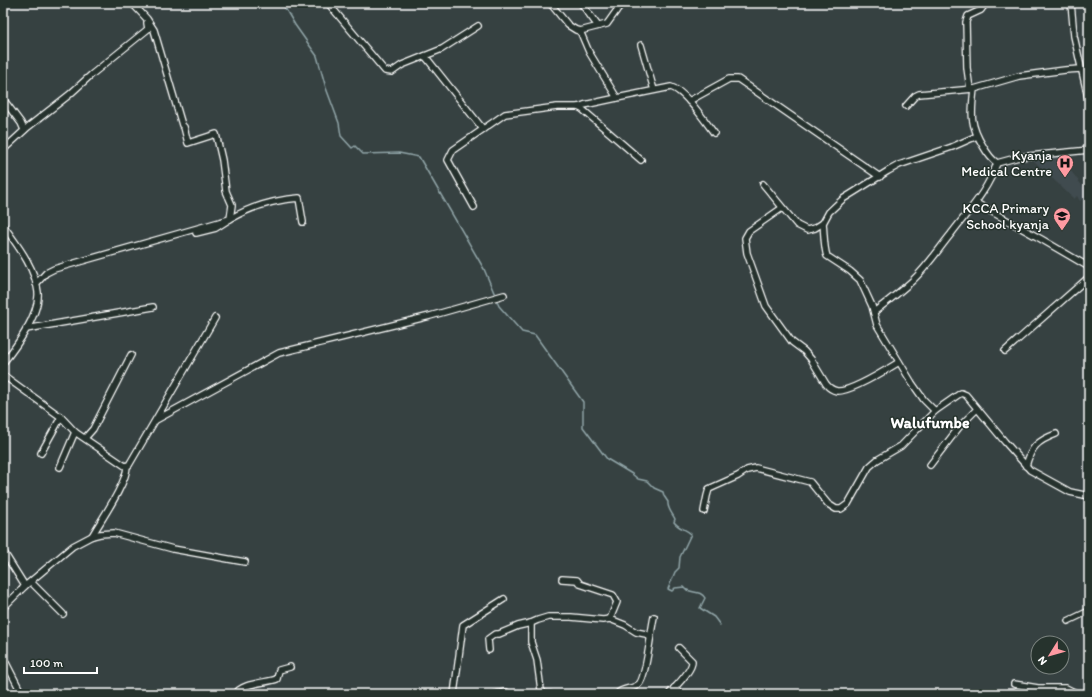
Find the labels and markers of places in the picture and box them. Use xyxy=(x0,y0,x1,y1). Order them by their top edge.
place label: Kyanja Medical Centre xyxy=(961,147,1052,180)
hospital icon: Kyanja Medical Centre xyxy=(1055,153,1075,178)
place label: KCCA Primary School kyanja xyxy=(963,200,1050,233)
school or university icon: KCCA Primary School kyanja xyxy=(1052,206,1072,231)

